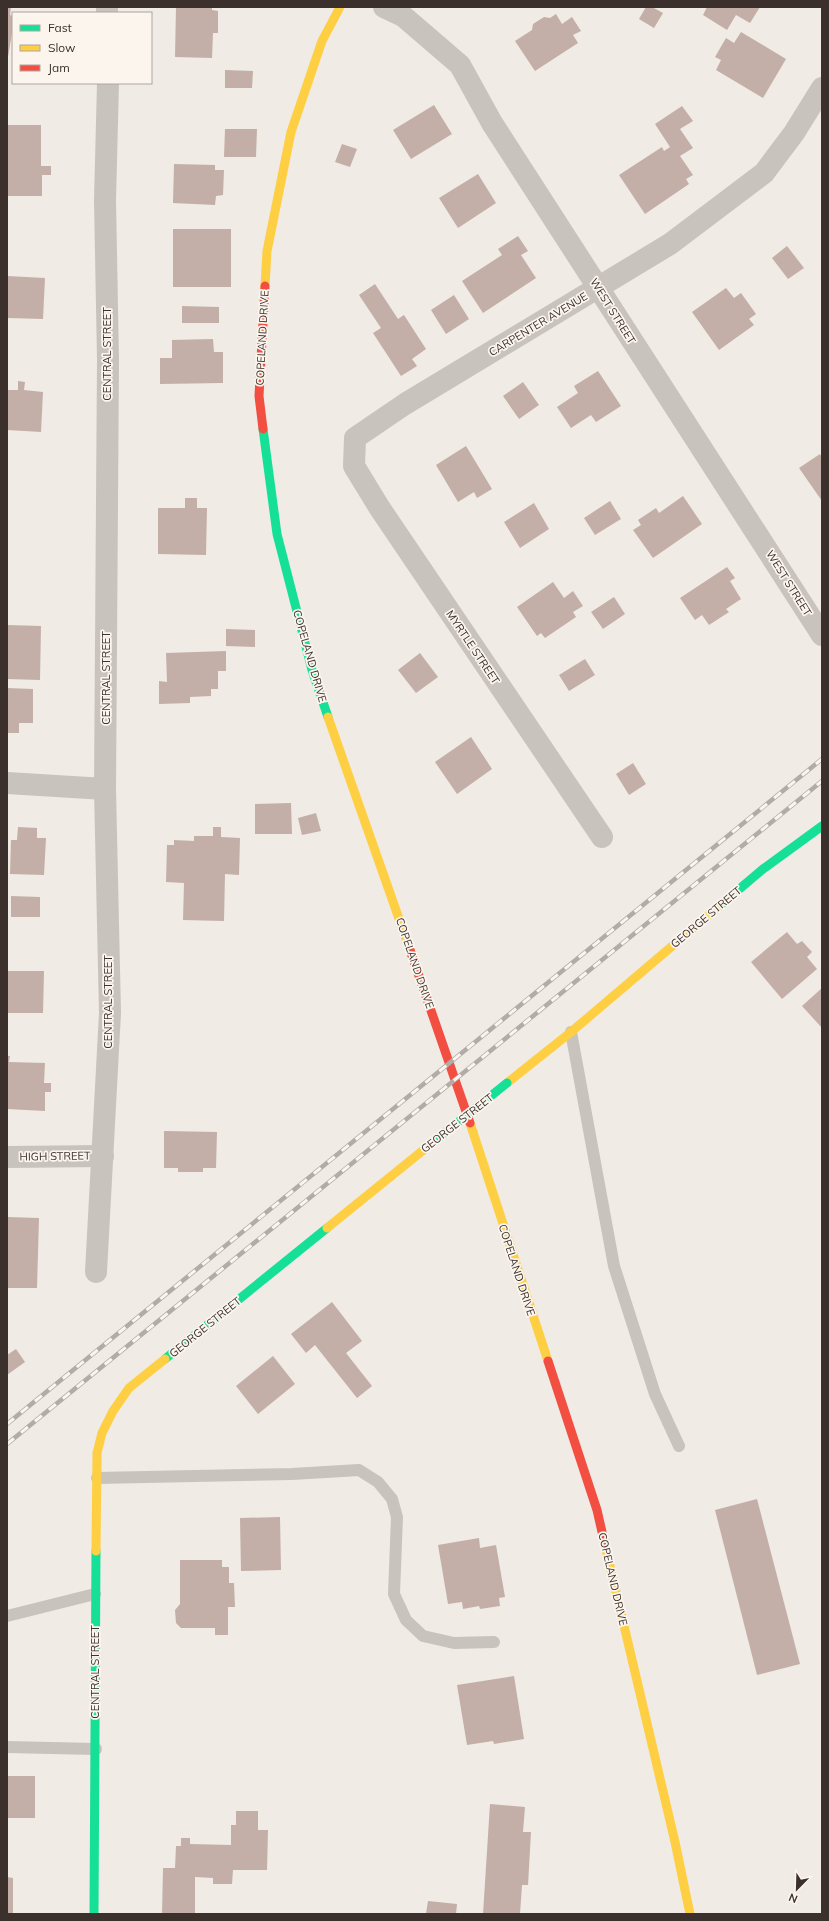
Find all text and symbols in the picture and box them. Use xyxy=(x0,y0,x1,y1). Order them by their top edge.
legend xyxy=(12,12,152,84)
text: Fast xyxy=(48,20,72,35)
text: Slow xyxy=(48,40,76,55)
text: Jam xyxy=(48,60,70,75)
street label: WEST STREET xyxy=(587,275,639,347)
street label: CARPENTER AVENUE xyxy=(486,289,590,359)
street label: COPELAND DRIVE xyxy=(253,290,271,386)
street label: CENTRAL STREET xyxy=(100,307,114,401)
street label: WEST STREET xyxy=(763,547,815,619)
street label: MYRTLE STREET xyxy=(443,607,503,687)
street label: COPELAND DRIVE xyxy=(290,608,330,704)
street label: CENTRAL STREET xyxy=(99,631,113,725)
street label: GEORGE STREET xyxy=(668,883,745,951)
street label: COPELAND DRIVE xyxy=(393,916,437,1010)
street label: CENTRAL STREET xyxy=(101,955,115,1049)
street label: GEORGE STREET xyxy=(418,1090,496,1156)
street label: HIGH STREET xyxy=(19,1148,91,1164)
street label: COPELAND DRIVE xyxy=(496,1222,538,1318)
street label: GEORGE STREET xyxy=(166,1294,244,1360)
street label: COPELAND DRIVE xyxy=(595,1531,631,1627)
street label: CENTRAL STREET xyxy=(88,1625,102,1719)
north arrow xyxy=(777,1869,817,1909)
text: N xyxy=(787,1890,800,1906)

